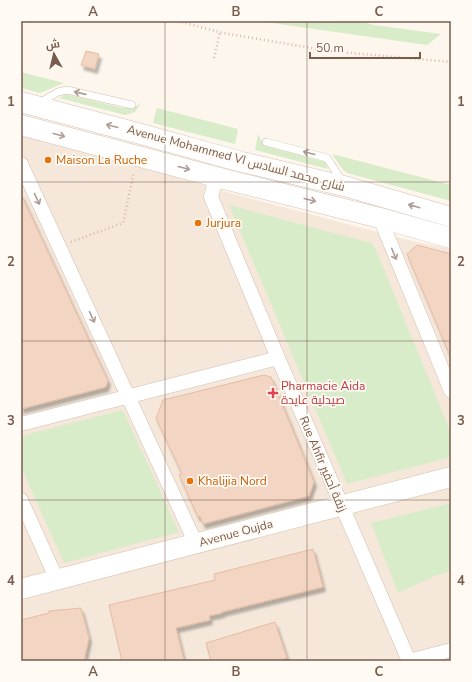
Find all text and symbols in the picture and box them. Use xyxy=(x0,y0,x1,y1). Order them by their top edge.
text: A xyxy=(88,3,98,21)
text: B xyxy=(232,3,241,21)
text: C xyxy=(375,3,384,21)
north arrow xyxy=(34,34,74,74)
scale bar xyxy=(310,34,420,60)
text: ش xyxy=(45,36,61,53)
text: 50 m xyxy=(316,40,344,56)
one-way arrow xyxy=(74,88,87,96)
text: 1 xyxy=(7,93,15,111)
text: 1 xyxy=(457,93,465,111)
street label: Avenue Mohammed VI شارع محمد السادس xyxy=(125,121,347,195)
one-way arrow xyxy=(106,122,119,129)
one-way arrow xyxy=(52,132,65,139)
one-way arrow xyxy=(302,149,315,156)
place label: Maison La Ruche xyxy=(56,152,147,168)
marker: Maison La Ruche xyxy=(43,155,53,165)
one-way arrow xyxy=(178,165,191,172)
one-way arrow xyxy=(34,193,41,205)
one-way arrow xyxy=(304,197,317,204)
one-way arrow xyxy=(407,202,420,209)
place label: Jurjura xyxy=(205,215,241,231)
marker: Jurjura xyxy=(193,218,203,228)
one-way arrow xyxy=(391,247,399,259)
text: 2 xyxy=(7,253,15,271)
text: 2 xyxy=(457,253,465,271)
one-way arrow xyxy=(89,310,96,322)
place label: Pharmacie Aida صيدلية عايدة xyxy=(281,378,365,408)
marker: Pharmacie Aida صيدلية عايدة xyxy=(268,388,278,398)
text: 3 xyxy=(7,412,15,430)
text: 3 xyxy=(457,412,465,430)
street label: Rue Ahfir زنقة أحفير xyxy=(296,414,350,514)
place label: Khalijia Nord xyxy=(198,473,267,489)
marker: Khalijia Nord xyxy=(185,476,195,486)
street label: Avenue Oujda xyxy=(197,515,275,551)
text: 4 xyxy=(7,572,15,590)
text: 4 xyxy=(457,572,465,590)
text: A xyxy=(88,663,98,681)
text: B xyxy=(232,663,241,681)
text: C xyxy=(375,663,384,681)

